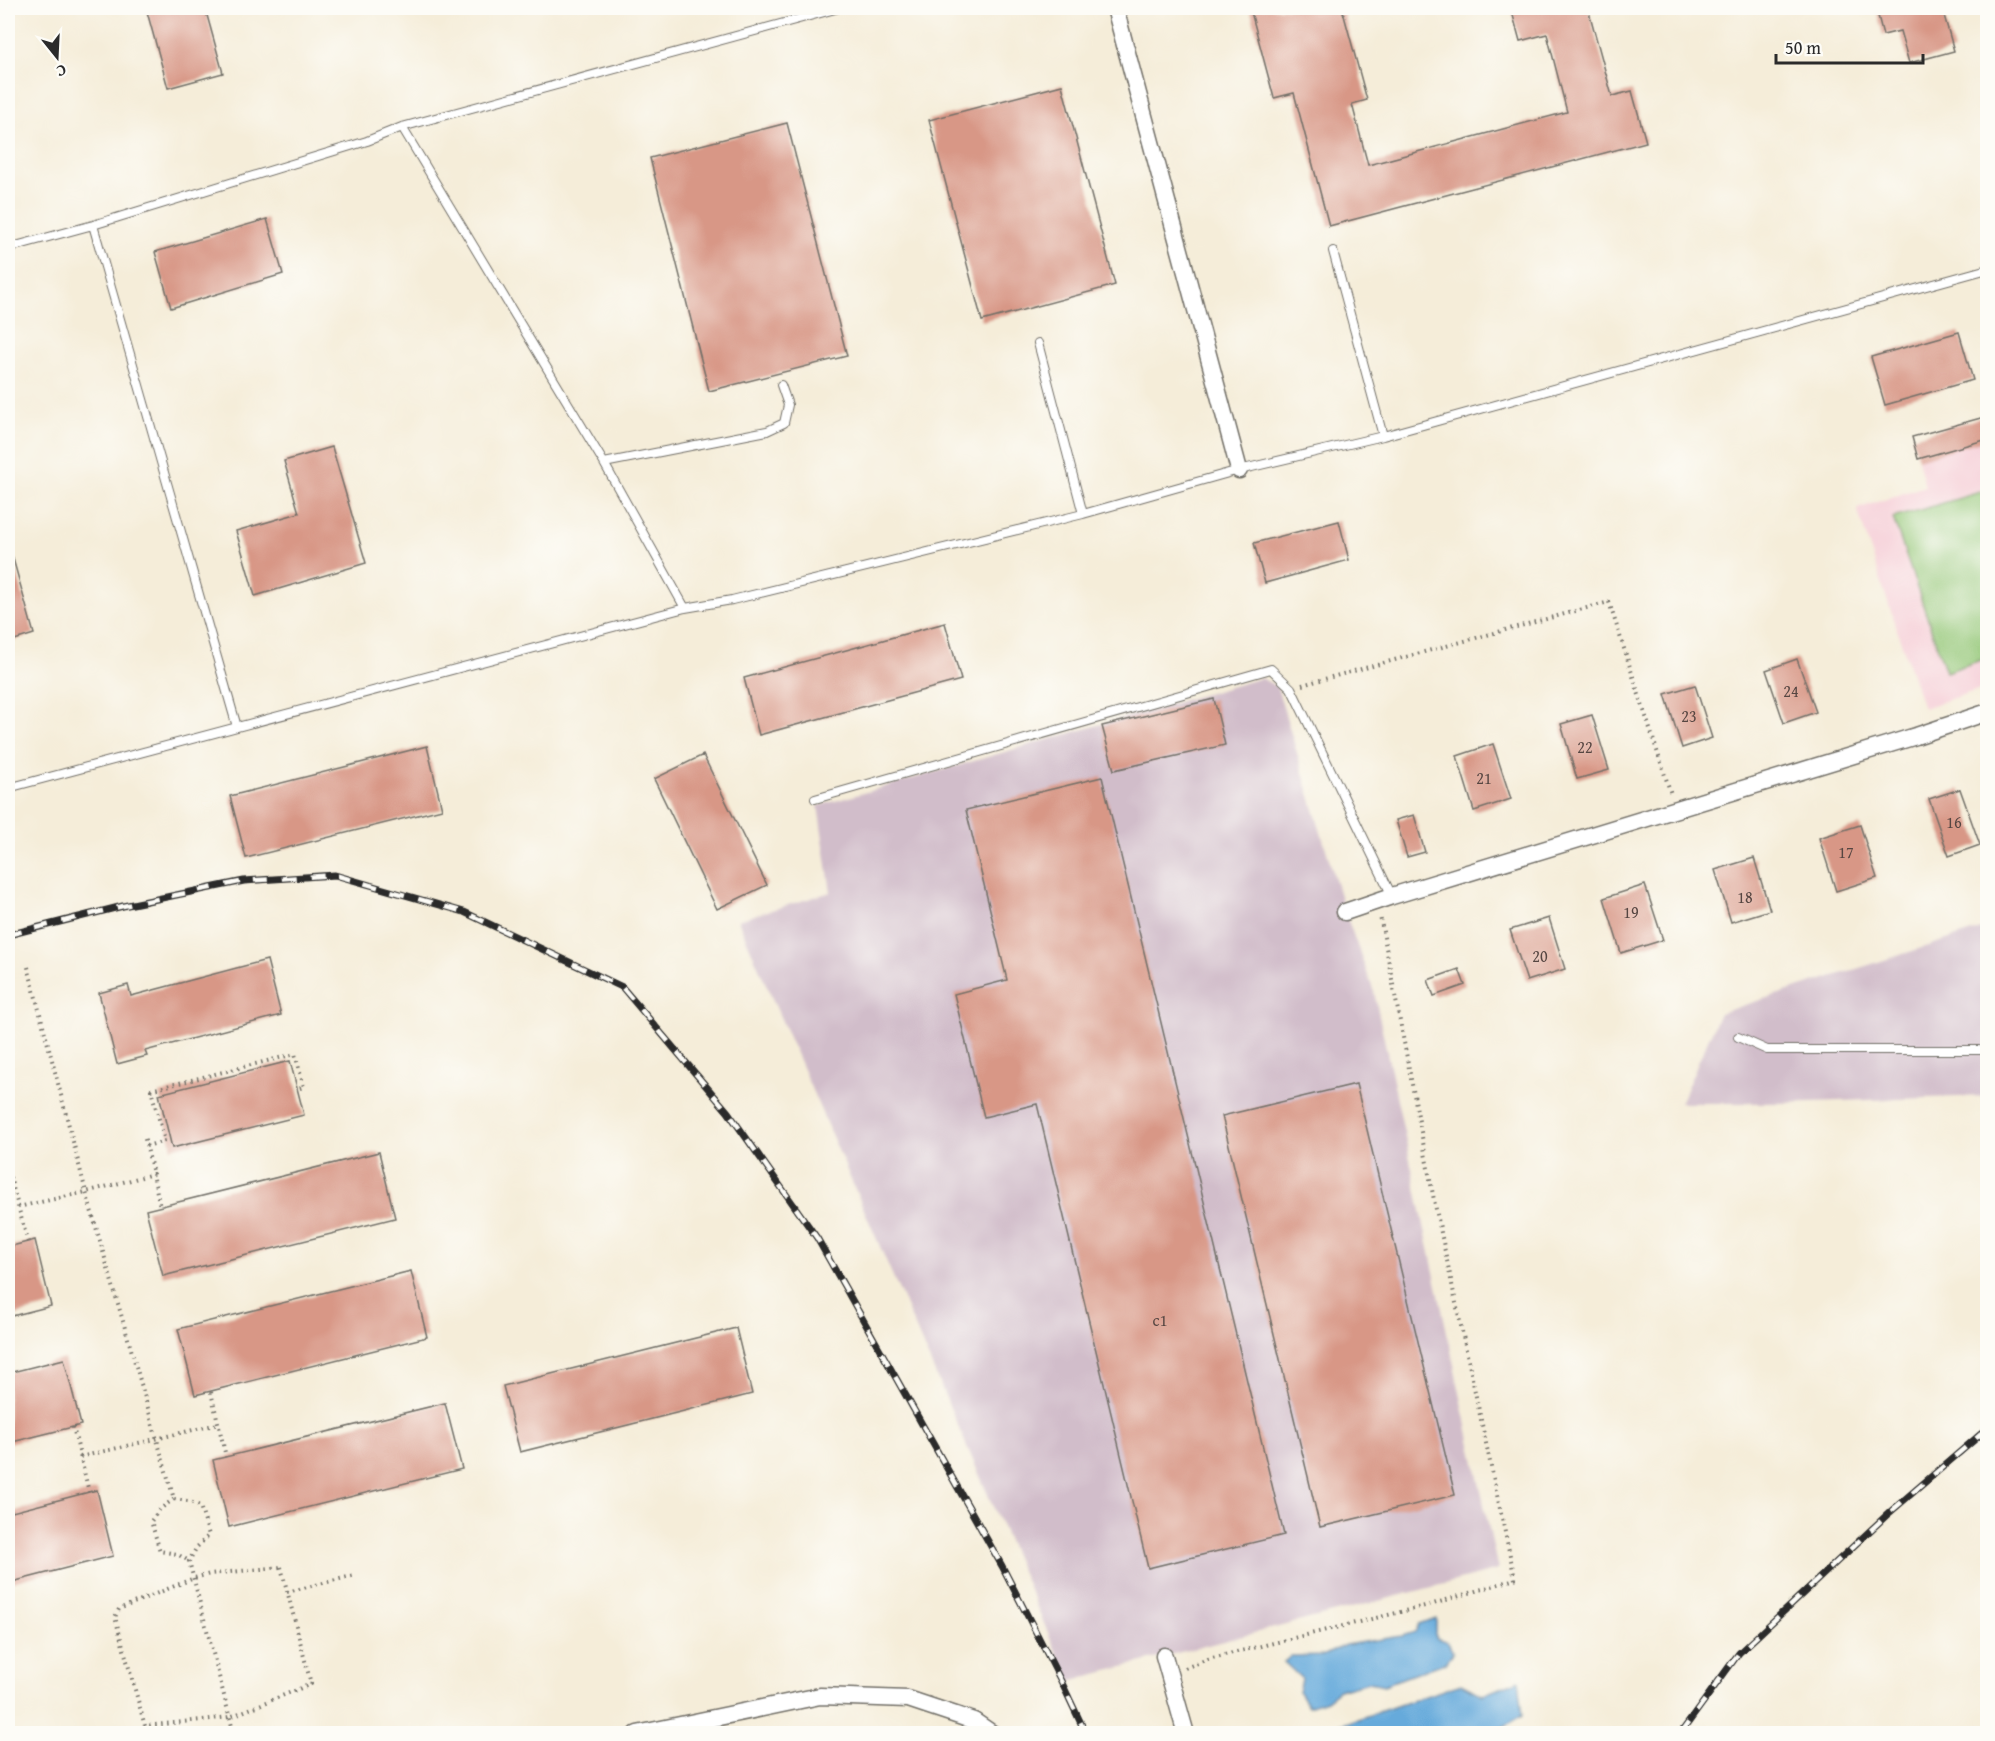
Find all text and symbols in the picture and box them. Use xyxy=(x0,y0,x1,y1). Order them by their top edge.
north arrow xyxy=(27,27,87,87)
scale bar xyxy=(1776,27,1923,65)
text: 50 m xyxy=(1785,34,1821,61)
text: С xyxy=(54,58,70,84)
house number: 24 xyxy=(1783,679,1799,703)
house number: 23 xyxy=(1681,704,1697,728)
house number: 22 xyxy=(1577,735,1593,759)
house number: 21 xyxy=(1476,766,1492,790)
house number: 16 xyxy=(1946,810,1962,834)
house number: 17 xyxy=(1838,840,1854,864)
house number: 18 xyxy=(1737,885,1753,909)
house number: 19 xyxy=(1623,900,1639,924)
house number: 20 xyxy=(1532,944,1548,968)
house number: с1 xyxy=(1153,1308,1167,1332)

